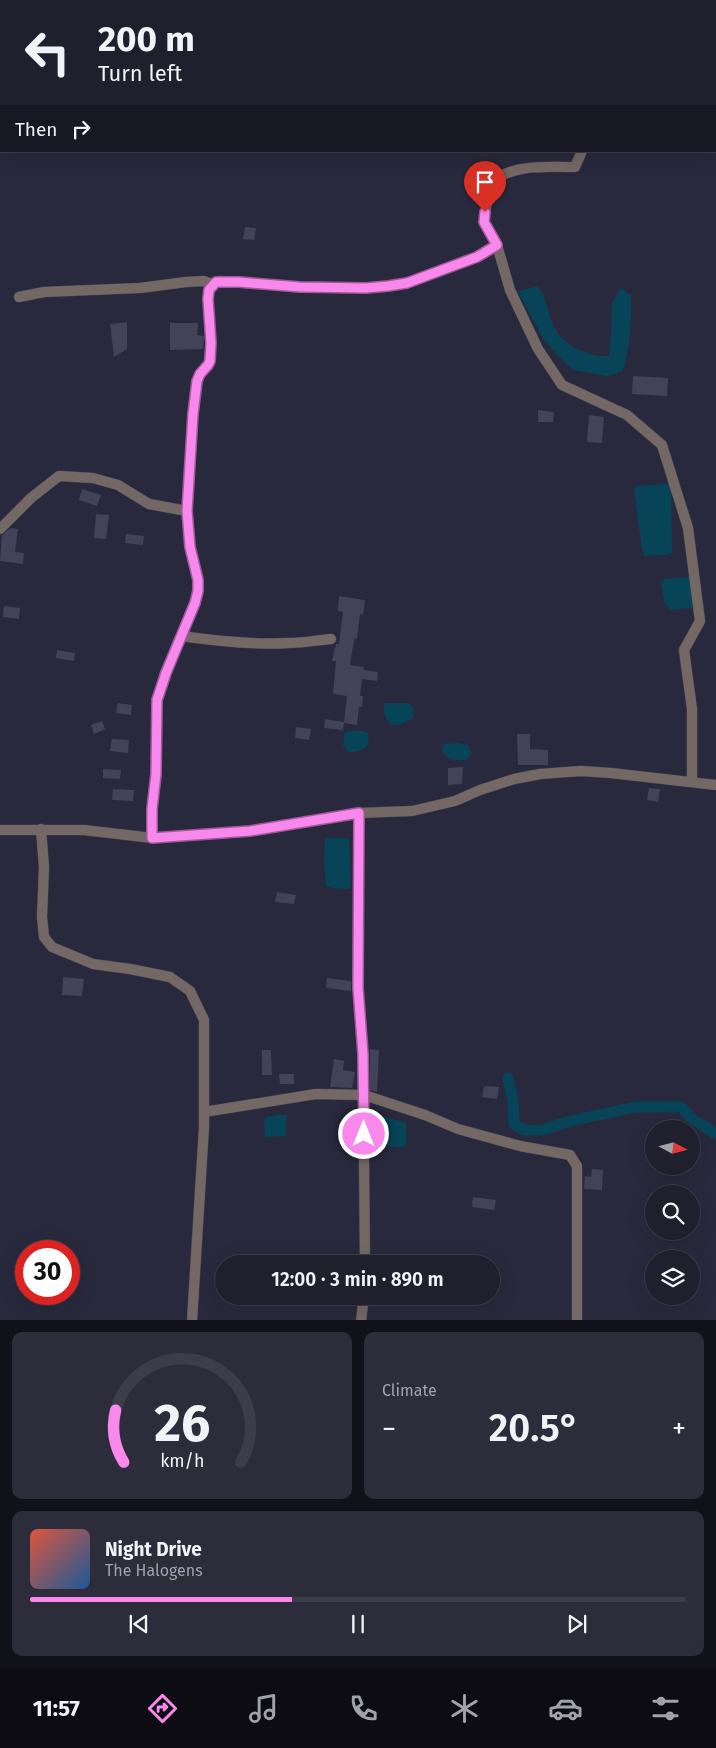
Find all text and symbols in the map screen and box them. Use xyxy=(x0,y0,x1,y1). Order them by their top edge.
text: 200 m xyxy=(98,18,195,60)
icon: left xyxy=(15,20,80,85)
text: Turn left xyxy=(98,60,182,87)
icon: right xyxy=(67,115,95,143)
text: Then xyxy=(15,118,57,141)
pin xyxy=(464,161,506,212)
icon: arrive xyxy=(471,168,499,196)
position arrow xyxy=(337,1107,389,1159)
north arrow xyxy=(645,1120,700,1175)
map controls xyxy=(645,1120,700,1305)
button: search xyxy=(645,1185,700,1240)
speed limit sign: 30 xyxy=(15,1240,80,1305)
button: layers xyxy=(645,1250,700,1305)
text: 12:00 · 3 min · 890 m xyxy=(271,1268,444,1291)
text: Climate xyxy=(382,1381,437,1400)
text: 26 xyxy=(154,1392,210,1455)
text: 20.5° xyxy=(489,1405,579,1451)
text: − xyxy=(382,1412,396,1445)
text: + xyxy=(672,1412,686,1445)
text: km/h xyxy=(160,1450,204,1472)
text: Night Drive xyxy=(105,1538,202,1561)
text: The Halogens xyxy=(105,1561,203,1580)
icon: previous xyxy=(125,1610,153,1638)
icon: pause xyxy=(344,1610,372,1638)
icon: next xyxy=(563,1610,591,1638)
icon: directions xyxy=(145,1691,180,1726)
icon: music xyxy=(246,1691,281,1726)
icon: phone xyxy=(346,1691,381,1726)
icon: climate xyxy=(447,1691,482,1726)
icon: car xyxy=(548,1691,583,1726)
icon: filters xyxy=(648,1691,683,1726)
text: 11:57 xyxy=(33,1695,80,1722)

